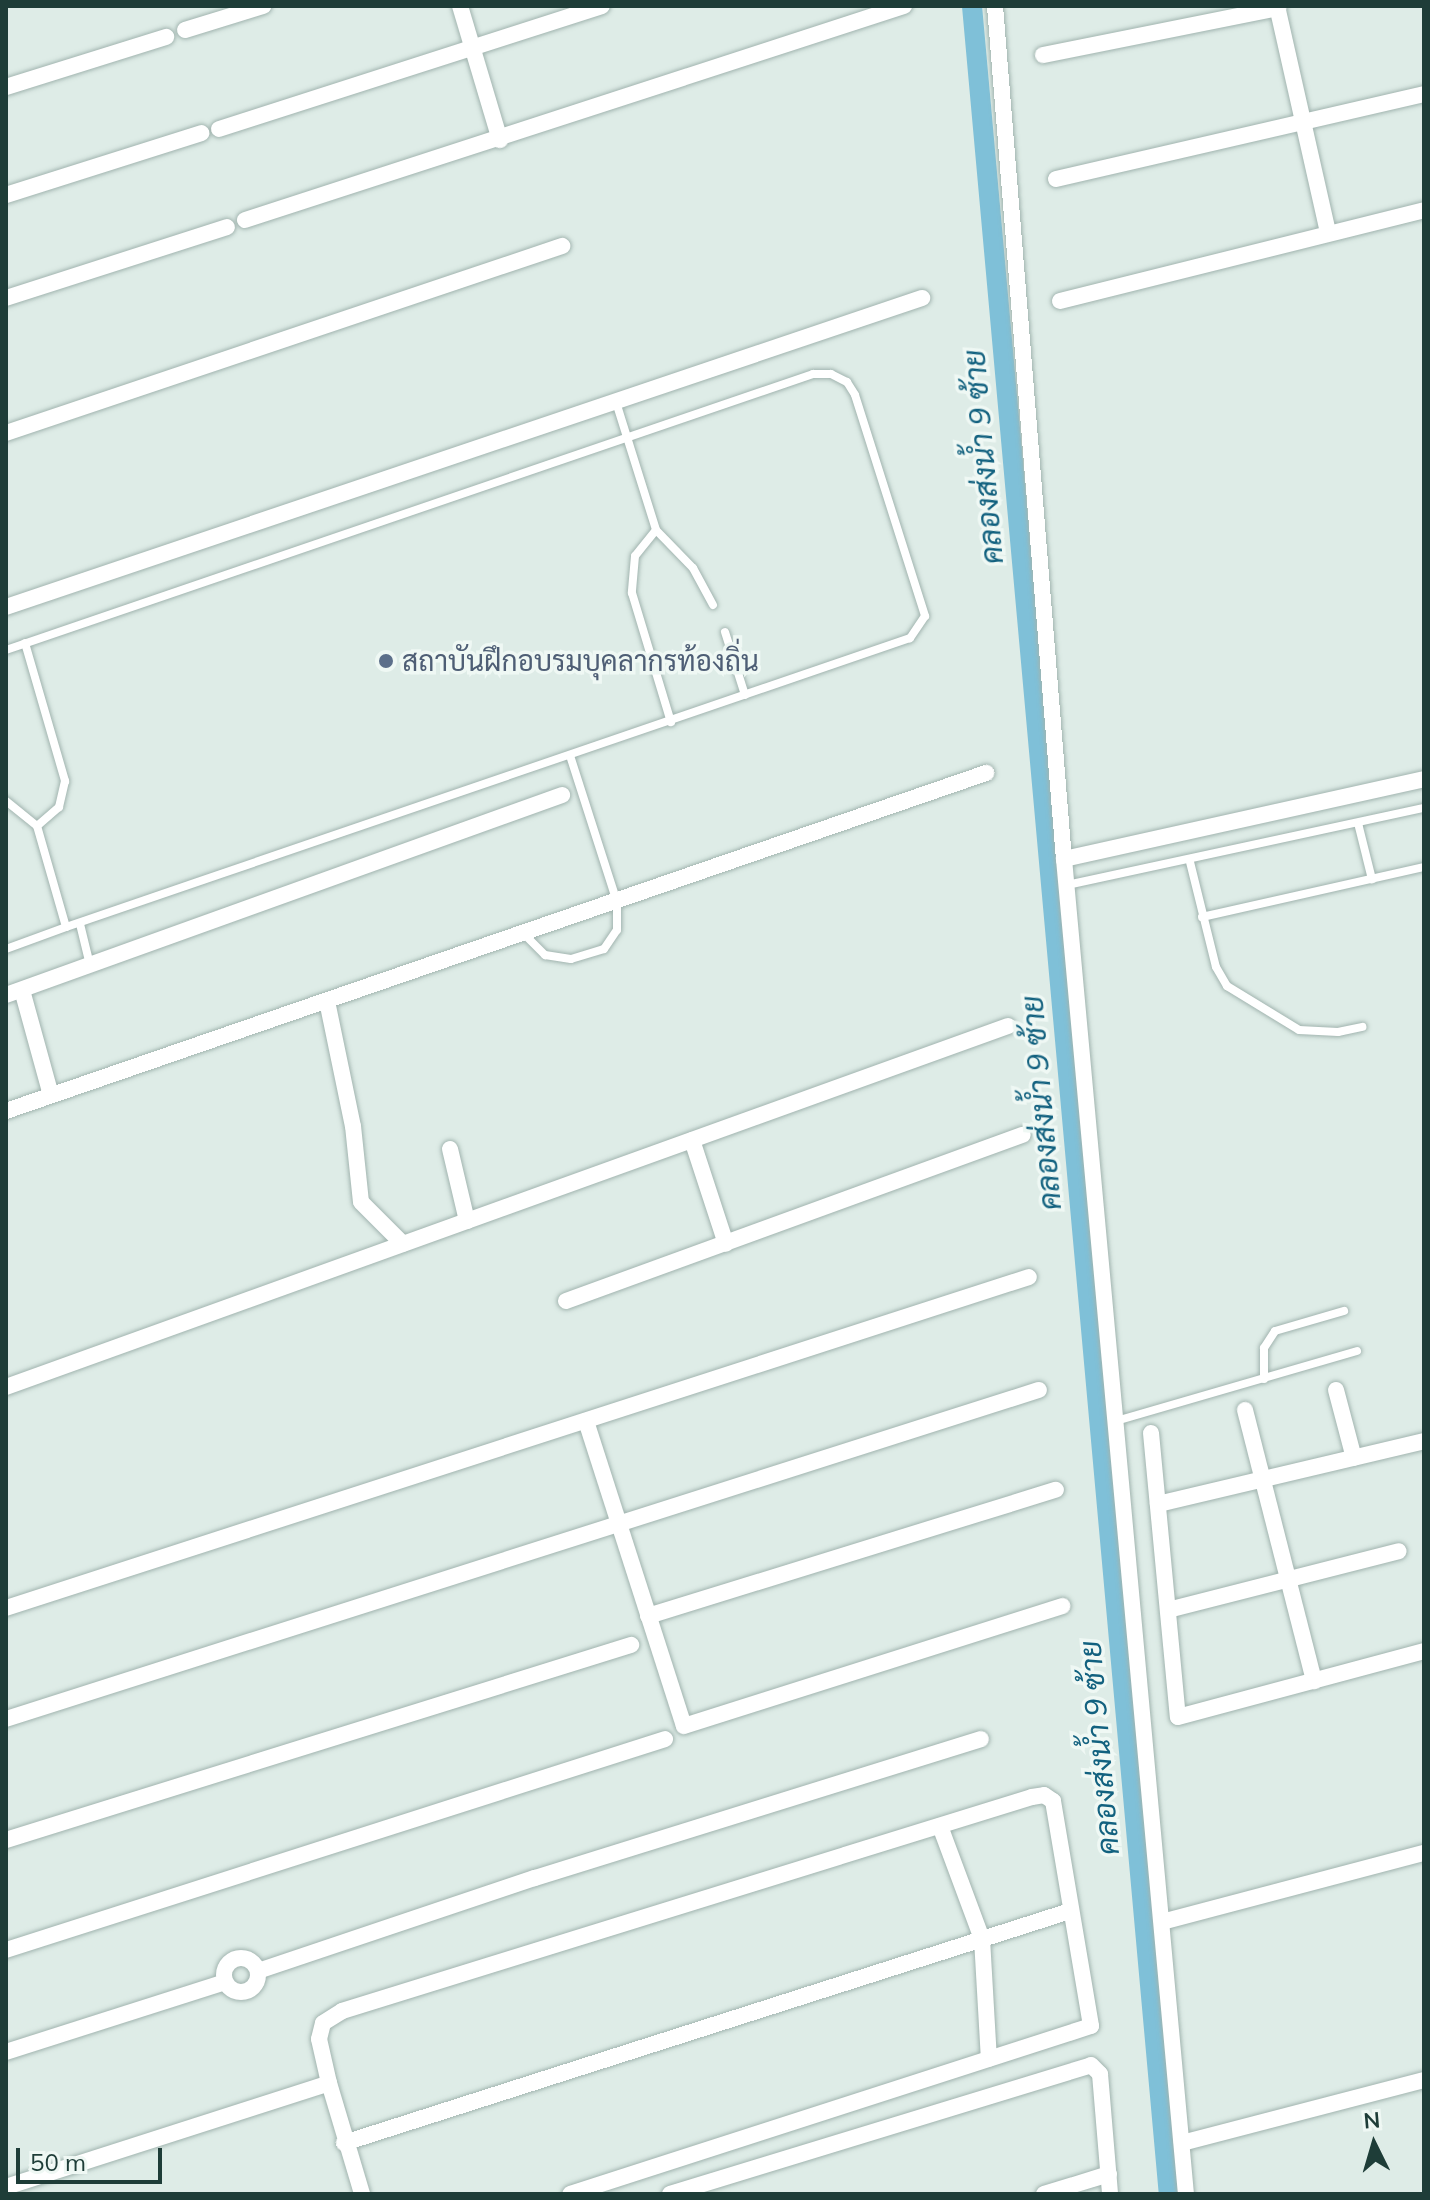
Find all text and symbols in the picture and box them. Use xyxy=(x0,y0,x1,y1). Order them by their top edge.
water label: คลองส่งน้ำ 9 ซ้าย xyxy=(956,348,1010,566)
place label: สถาบันฝึกอบรมบุคลากรท้องถิ่น xyxy=(402,644,759,678)
marker: สถาบันฝึกอบรมบุคลากรท้องถิ่น xyxy=(377,652,395,670)
water label: คลองส่งน้ำ 9 ซ้าย xyxy=(1014,994,1068,1212)
water label: คลองส่งน้ำ 9 ซ้าย xyxy=(1072,1639,1126,1857)
north arrow xyxy=(1334,2104,1414,2184)
text: N xyxy=(1362,2105,1381,2135)
scale bar xyxy=(20,2132,166,2182)
text: 50 m xyxy=(30,2147,86,2177)

